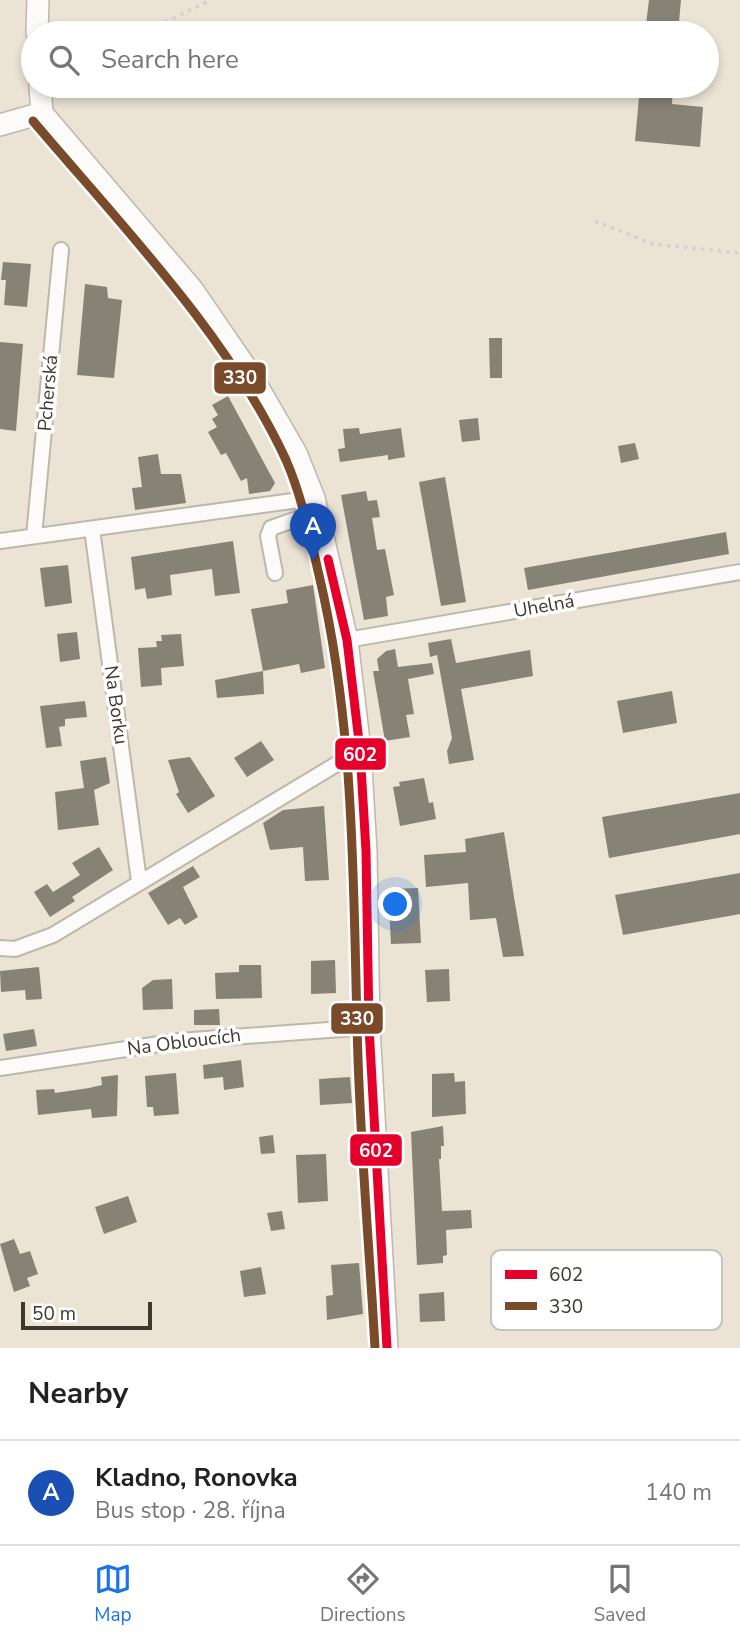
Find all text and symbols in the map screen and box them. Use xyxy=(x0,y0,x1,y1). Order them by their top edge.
search box xyxy=(21,21,719,98)
icon: search xyxy=(45,41,83,79)
text: Search here xyxy=(101,42,239,77)
street label: Pcherská xyxy=(32,354,64,432)
line badge: 330 xyxy=(213,361,267,395)
text: 330 xyxy=(223,365,257,391)
pin: A xyxy=(290,503,336,561)
street label: Uhelná xyxy=(512,588,576,624)
street label: Na Borku xyxy=(98,664,134,746)
line badge: 602 xyxy=(334,737,387,771)
text: 602 xyxy=(343,742,377,768)
your location xyxy=(378,887,412,921)
line badge: 330 xyxy=(330,1002,384,1035)
text: 330 xyxy=(340,1006,374,1032)
street label: Na Obloucích xyxy=(126,1022,242,1062)
line badge: 602 xyxy=(349,1133,403,1167)
text: 602 xyxy=(359,1138,393,1164)
legend xyxy=(491,1250,722,1330)
text: 602 xyxy=(549,1262,583,1288)
text: 330 xyxy=(549,1294,583,1320)
scale bar xyxy=(21,1299,152,1331)
text: 50 m xyxy=(32,1301,76,1327)
text: Nearby xyxy=(28,1373,128,1414)
text: Kladno, Ronovka xyxy=(95,1460,298,1495)
text: A xyxy=(42,1477,60,1508)
text: 140 m xyxy=(645,1477,712,1508)
text: Bus stop · 28. října xyxy=(95,1495,286,1526)
tab: Map xyxy=(94,1560,132,1628)
tab: Directions xyxy=(320,1560,406,1628)
tab: Saved xyxy=(594,1560,646,1628)

